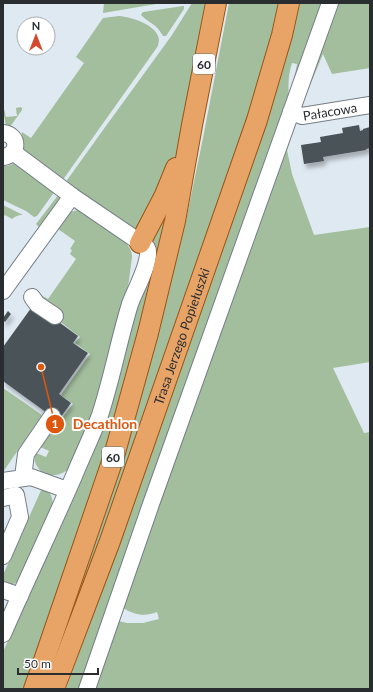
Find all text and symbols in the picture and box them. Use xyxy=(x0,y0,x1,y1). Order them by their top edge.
north arrow xyxy=(16,16,56,56)
text: N xyxy=(32,19,40,32)
road number: 60 xyxy=(193,54,215,74)
street label: Pałacowa xyxy=(302,99,358,124)
street label: Trasa Jerzego Popiełuszki xyxy=(150,266,213,407)
callout: Decathlon xyxy=(45,411,145,437)
text: Decathlon xyxy=(73,415,137,432)
text: 1 xyxy=(52,416,59,431)
road number: 60 xyxy=(102,447,124,467)
scale bar xyxy=(18,650,98,676)
text: 50 m xyxy=(24,656,51,671)

